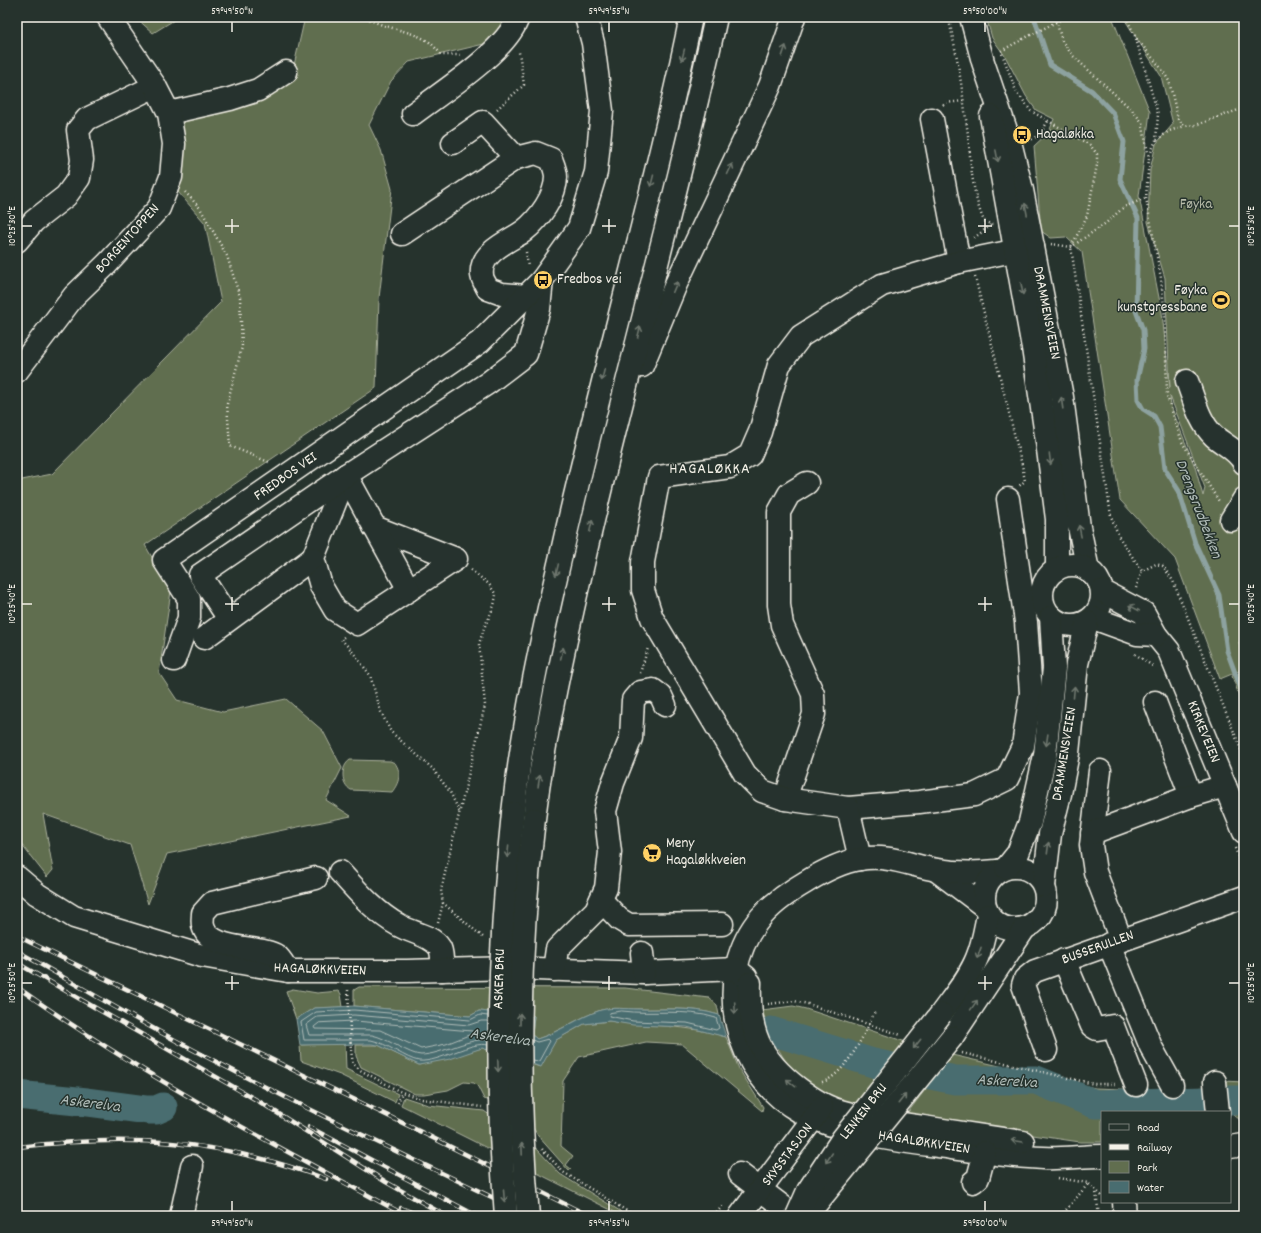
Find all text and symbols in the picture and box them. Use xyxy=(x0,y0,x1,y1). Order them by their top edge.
text: 59°49'50"N xyxy=(211,5,253,19)
text: 59°49'55"N xyxy=(589,5,629,19)
text: 59°50'00"N xyxy=(963,5,1007,19)
one-way arrow xyxy=(780,45,788,57)
one-way arrow xyxy=(679,48,686,61)
bus stop icon: Hagaløkka xyxy=(1011,124,1033,146)
place label: Hagaløkka xyxy=(1036,124,1095,146)
one-way arrow xyxy=(993,149,1001,162)
one-way arrow xyxy=(727,163,734,175)
one-way arrow xyxy=(648,175,656,188)
park label: Føyka xyxy=(1180,194,1213,216)
street label: BORGENTOPPEN xyxy=(91,199,165,279)
one-way arrow xyxy=(1021,203,1029,216)
text: 10°25'30"E xyxy=(6,206,20,246)
text: 10°25'30"E xyxy=(1245,206,1259,246)
street label: DRAMMENSVEIEN xyxy=(1026,264,1066,362)
bus stop icon: Fredbos vei xyxy=(532,269,554,291)
place label: Fredbos vei xyxy=(557,269,622,291)
place label: Føyka kunstgressbane xyxy=(1117,280,1208,319)
one-way arrow xyxy=(671,281,679,293)
one-way arrow xyxy=(1018,282,1026,295)
sports icon: Føyka kunstgressbane xyxy=(1210,289,1232,311)
one-way arrow xyxy=(635,326,643,339)
one-way arrow xyxy=(599,369,607,382)
one-way arrow xyxy=(1058,396,1066,409)
street label: FREDBOS VEI xyxy=(250,447,322,507)
one-way arrow xyxy=(1046,452,1053,465)
water label: Drengsrudbekken xyxy=(1169,456,1228,562)
district label: HAGALØKKA xyxy=(669,458,751,481)
one-way arrow xyxy=(588,520,596,533)
one-way arrow xyxy=(1076,525,1084,538)
one-way arrow xyxy=(553,563,561,576)
text: 10°25'40"E xyxy=(6,584,20,624)
text: 10°25'40"E xyxy=(1245,584,1259,624)
one-way arrow xyxy=(1128,603,1140,611)
one-way arrow xyxy=(559,647,567,660)
one-way arrow xyxy=(1071,686,1078,699)
street label: KIRKEVEIEN xyxy=(1181,697,1225,767)
street label: DRAMMENSVEIEN xyxy=(1047,706,1083,802)
one-way arrow xyxy=(1043,733,1051,746)
one-way arrow xyxy=(535,775,543,788)
place label: Meny Hagaløkkveien xyxy=(666,833,746,872)
one-way arrow xyxy=(1044,841,1052,854)
supermarket icon: Meny Hagaløkkveien xyxy=(641,842,663,864)
one-way arrow xyxy=(505,845,512,858)
street label: BUSSERULLEN xyxy=(1059,925,1137,971)
one-way arrow xyxy=(975,946,982,959)
street label: ASKER BRU xyxy=(488,948,512,1010)
street label: HAGALØKKVEIEN xyxy=(273,957,367,983)
text: 10°25'50"E xyxy=(6,963,20,1003)
text: 10°25'50"E xyxy=(1245,963,1259,1003)
one-way arrow xyxy=(970,1000,978,1011)
one-way arrow xyxy=(731,1001,738,1014)
one-way arrow xyxy=(516,1013,524,1026)
water label: Askerelva xyxy=(469,1022,533,1054)
one-way arrow xyxy=(913,1039,922,1050)
one-way arrow xyxy=(494,1059,502,1072)
water label: Askerelva xyxy=(976,1069,1039,1095)
one-way arrow xyxy=(786,1078,797,1087)
street label: LENKEN BRU xyxy=(835,1079,893,1145)
water label: Askerelva xyxy=(59,1089,123,1119)
one-way arrow xyxy=(897,1093,906,1104)
legend xyxy=(1101,1111,1231,1203)
street label: SKYSSTASJON xyxy=(757,1119,819,1191)
text: Road xyxy=(1137,1120,1159,1137)
street label: HAGALØKKVEIEN xyxy=(877,1125,971,1161)
one-way arrow xyxy=(1010,1137,1023,1145)
text: Railway xyxy=(1137,1140,1173,1157)
one-way arrow xyxy=(519,1143,526,1156)
one-way arrow xyxy=(825,1153,834,1164)
text: Park xyxy=(1137,1160,1158,1177)
text: Water xyxy=(1137,1180,1164,1197)
one-way arrow xyxy=(501,1189,508,1202)
text: 59°49'50"N xyxy=(211,1217,253,1231)
text: 59°49'55"N xyxy=(589,1217,629,1231)
text: 59°50'00"N xyxy=(963,1217,1007,1231)

